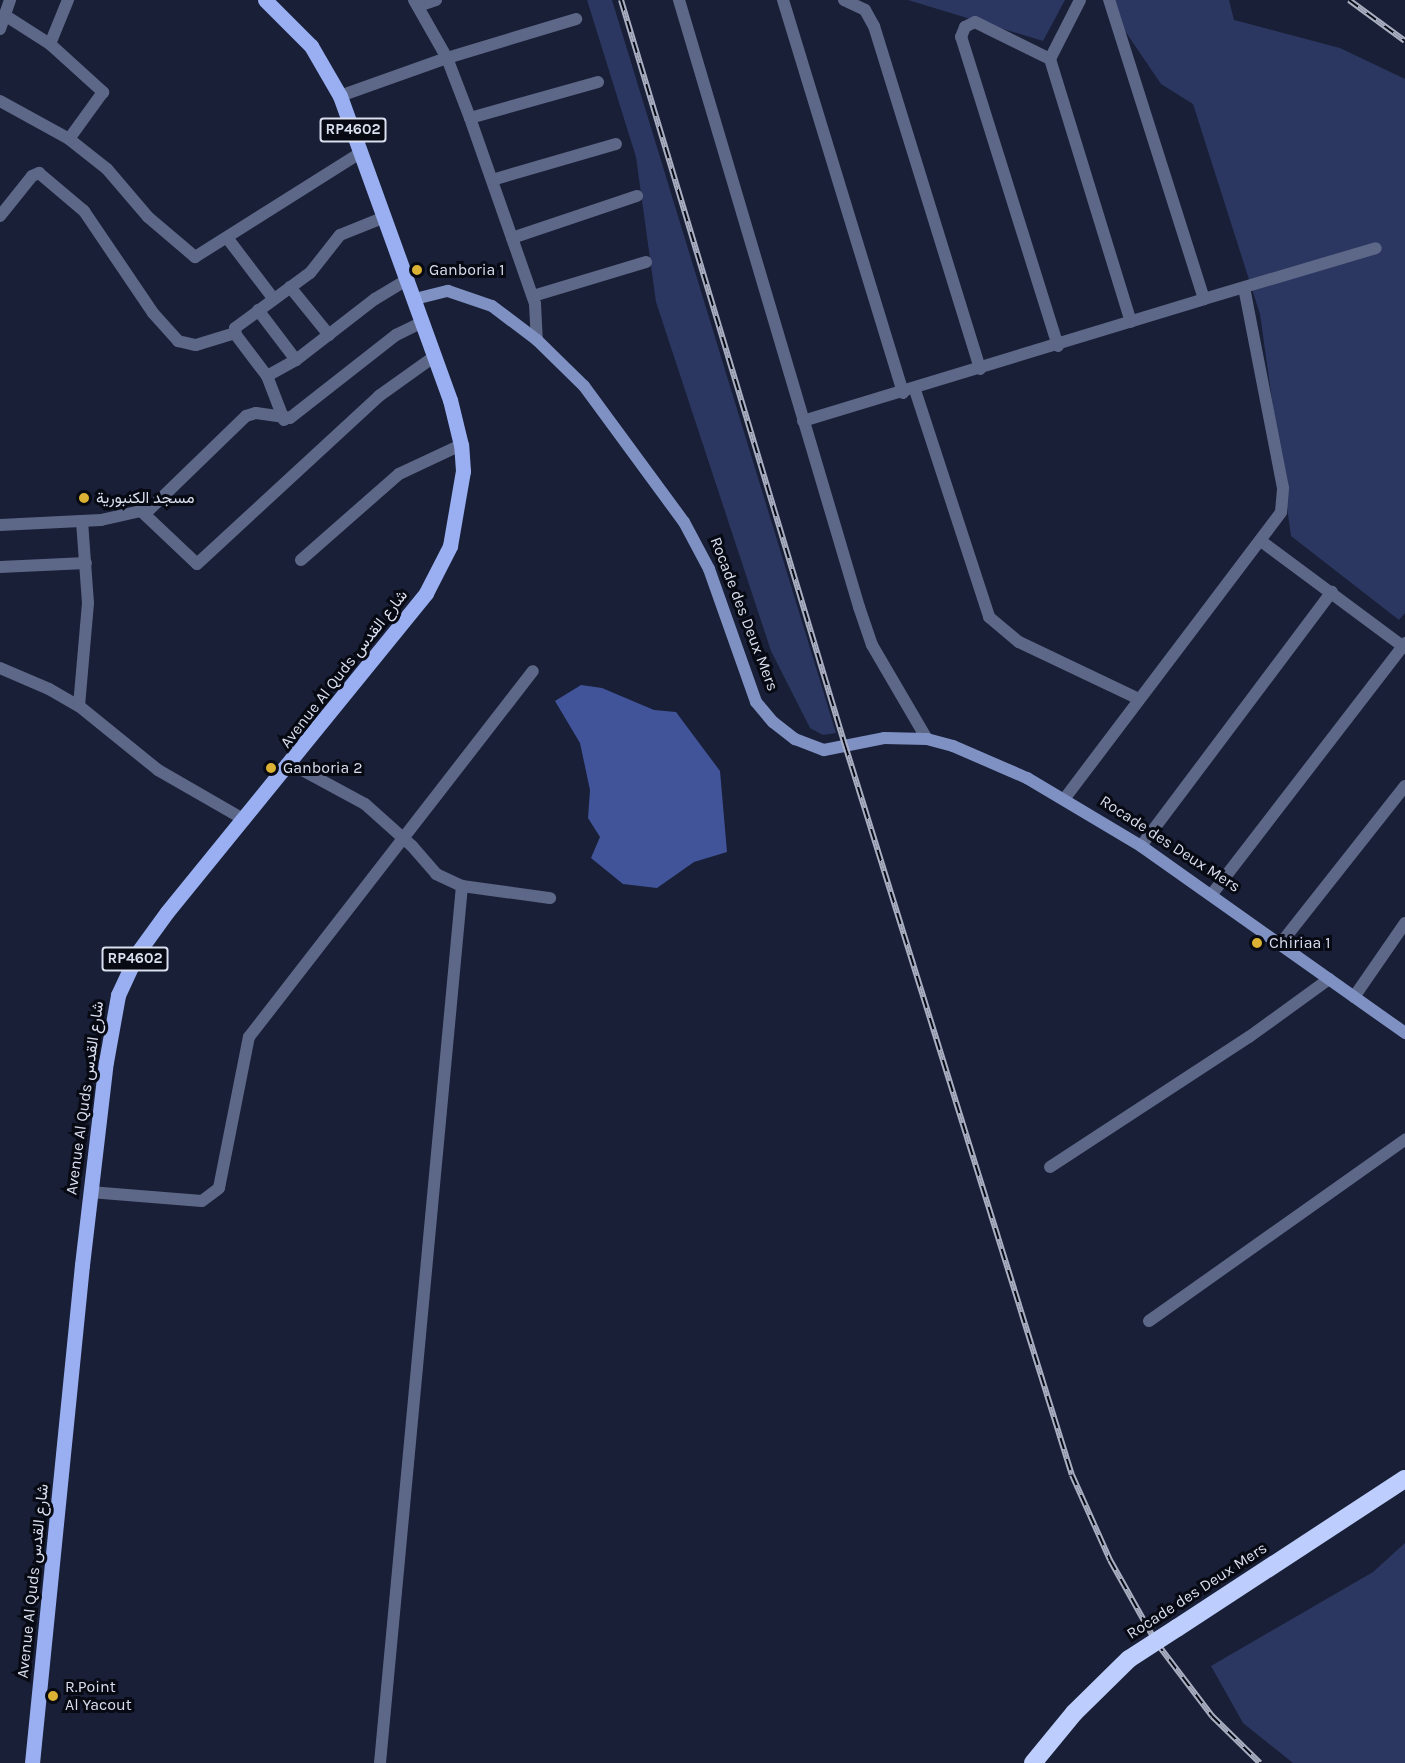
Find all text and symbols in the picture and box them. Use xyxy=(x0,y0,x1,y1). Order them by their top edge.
road number: RP4602 xyxy=(318,118,388,142)
place label: Ganboria 1 xyxy=(429,260,504,280)
marker: Ganboria 1 xyxy=(410,263,424,277)
place label: مسجد الكنبورية xyxy=(96,488,195,508)
marker: مسجد الكنبورية xyxy=(77,491,91,505)
street label: Rocade des Deux Mers xyxy=(706,534,782,694)
street label: Avenue Al Quds شارع القدس xyxy=(276,586,412,752)
place label: Ganboria 2 xyxy=(283,758,362,778)
marker: Ganboria 2 xyxy=(264,761,278,775)
street label: Rocade des Deux Mers xyxy=(1096,791,1244,897)
place label: Chiriaa 1 xyxy=(1269,933,1330,953)
marker: Chiriaa 1 xyxy=(1250,936,1264,950)
road number: RP4602 xyxy=(100,947,170,971)
street label: Avenue Al Quds شارع القدس xyxy=(62,1000,108,1196)
street label: Avenue Al Quds شارع القدس xyxy=(13,1483,53,1679)
street label: Rocade des Deux Mers xyxy=(1123,1538,1271,1644)
place label: R.Point Al Yacout xyxy=(65,1677,132,1715)
marker: R.Point Al Yacout xyxy=(46,1689,60,1703)

